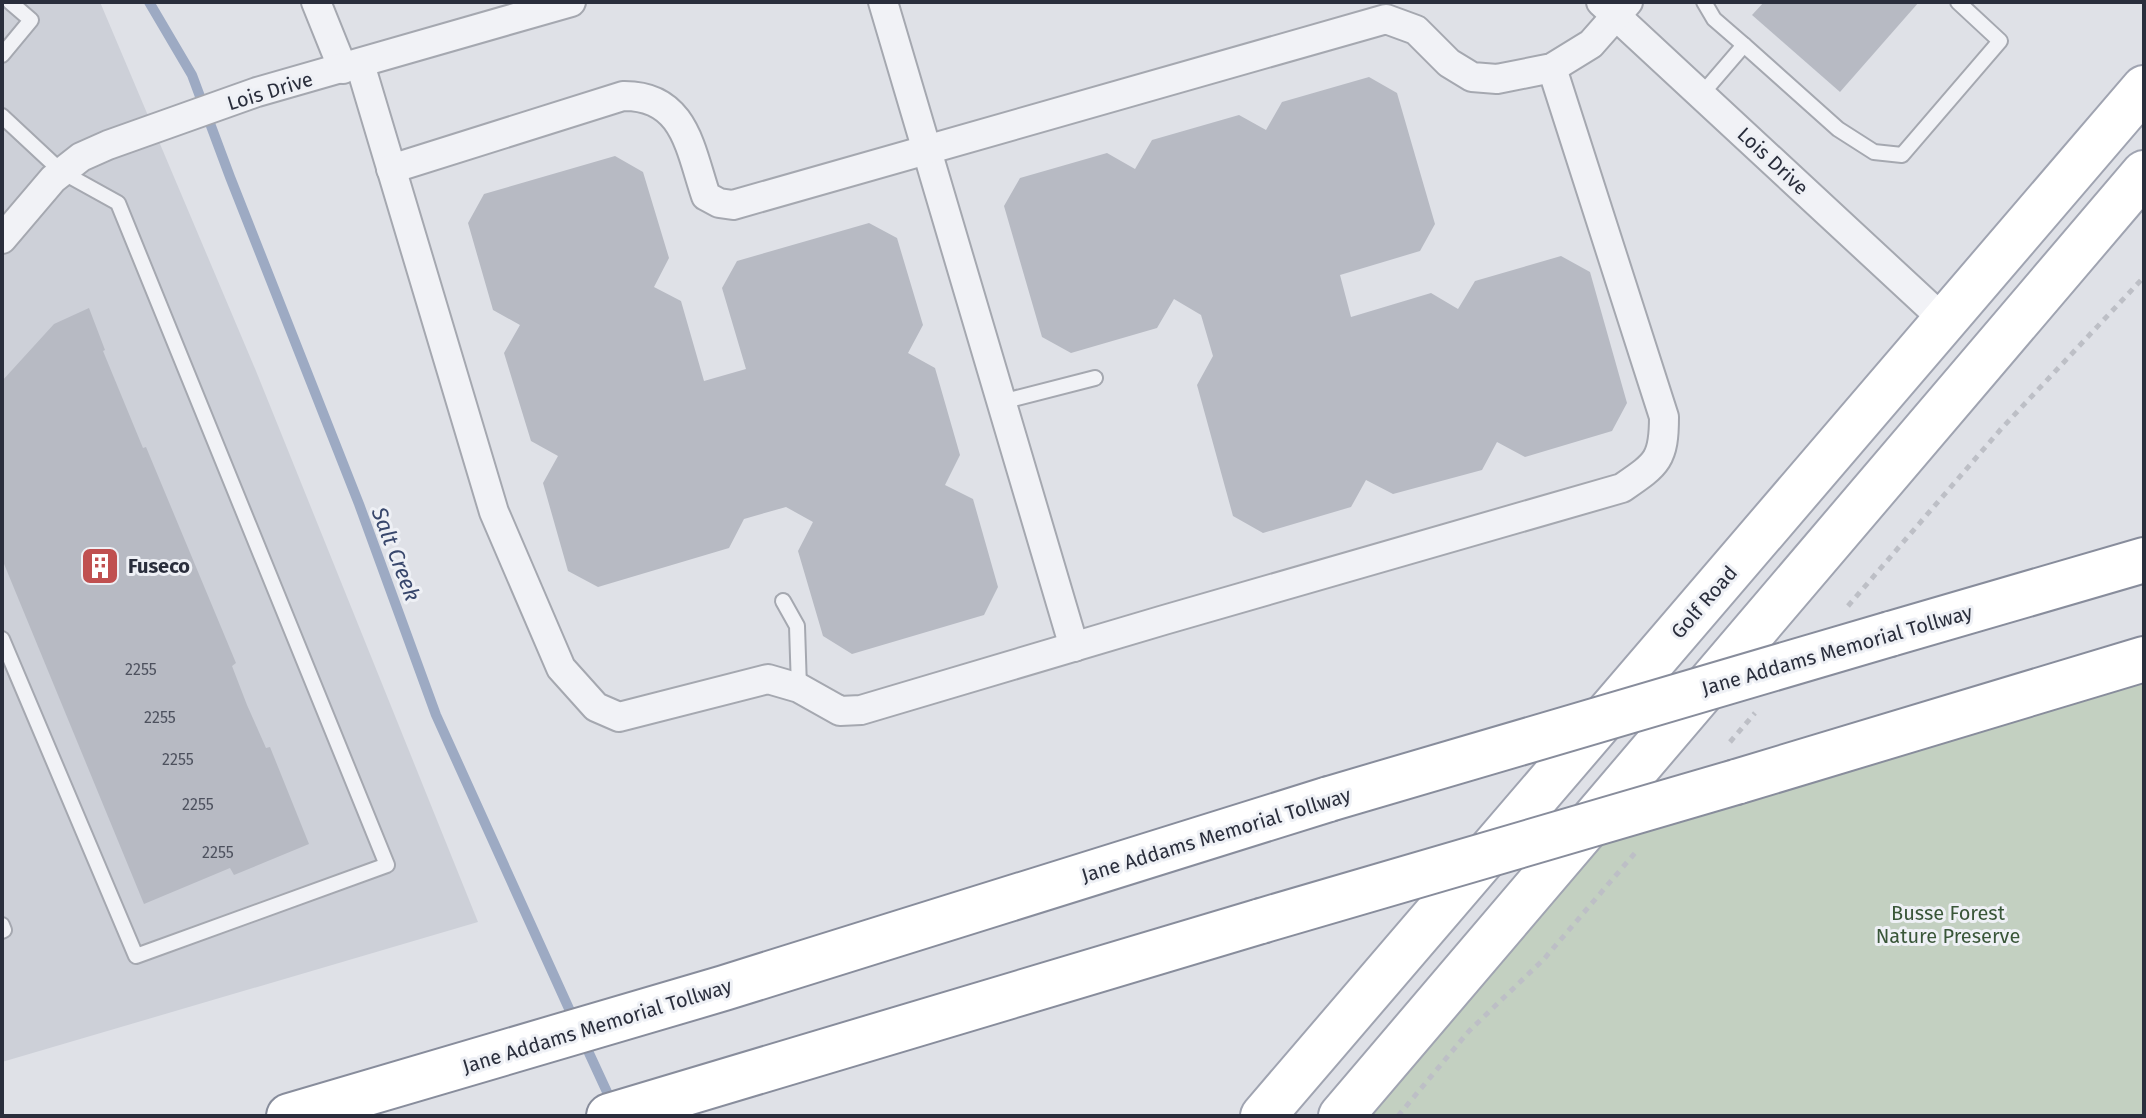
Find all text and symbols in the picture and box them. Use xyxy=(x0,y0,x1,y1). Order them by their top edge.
street label: Lois Drive xyxy=(224,67,316,115)
street label: Lois Drive xyxy=(1733,122,1813,200)
water label: Salt Creek xyxy=(365,502,426,605)
building icon: Fuseco xyxy=(79,545,121,587)
place label: Fuseco xyxy=(128,554,190,578)
street label: Golf Road xyxy=(1666,561,1742,643)
street label: Jane Addams Memorial Tollway xyxy=(1699,600,1975,700)
house number: 2255 xyxy=(125,660,157,679)
house number: 2255 xyxy=(144,708,176,727)
house number: 2255 xyxy=(162,750,194,769)
street label: Jane Addams Memorial Tollway xyxy=(1078,782,1354,887)
house number: 2255 xyxy=(182,795,214,814)
house number: 2255 xyxy=(202,843,234,862)
park label: Busse Forest Nature Preserve xyxy=(1876,901,2020,948)
street label: Jane Addams Memorial Tollway xyxy=(459,973,735,1078)

